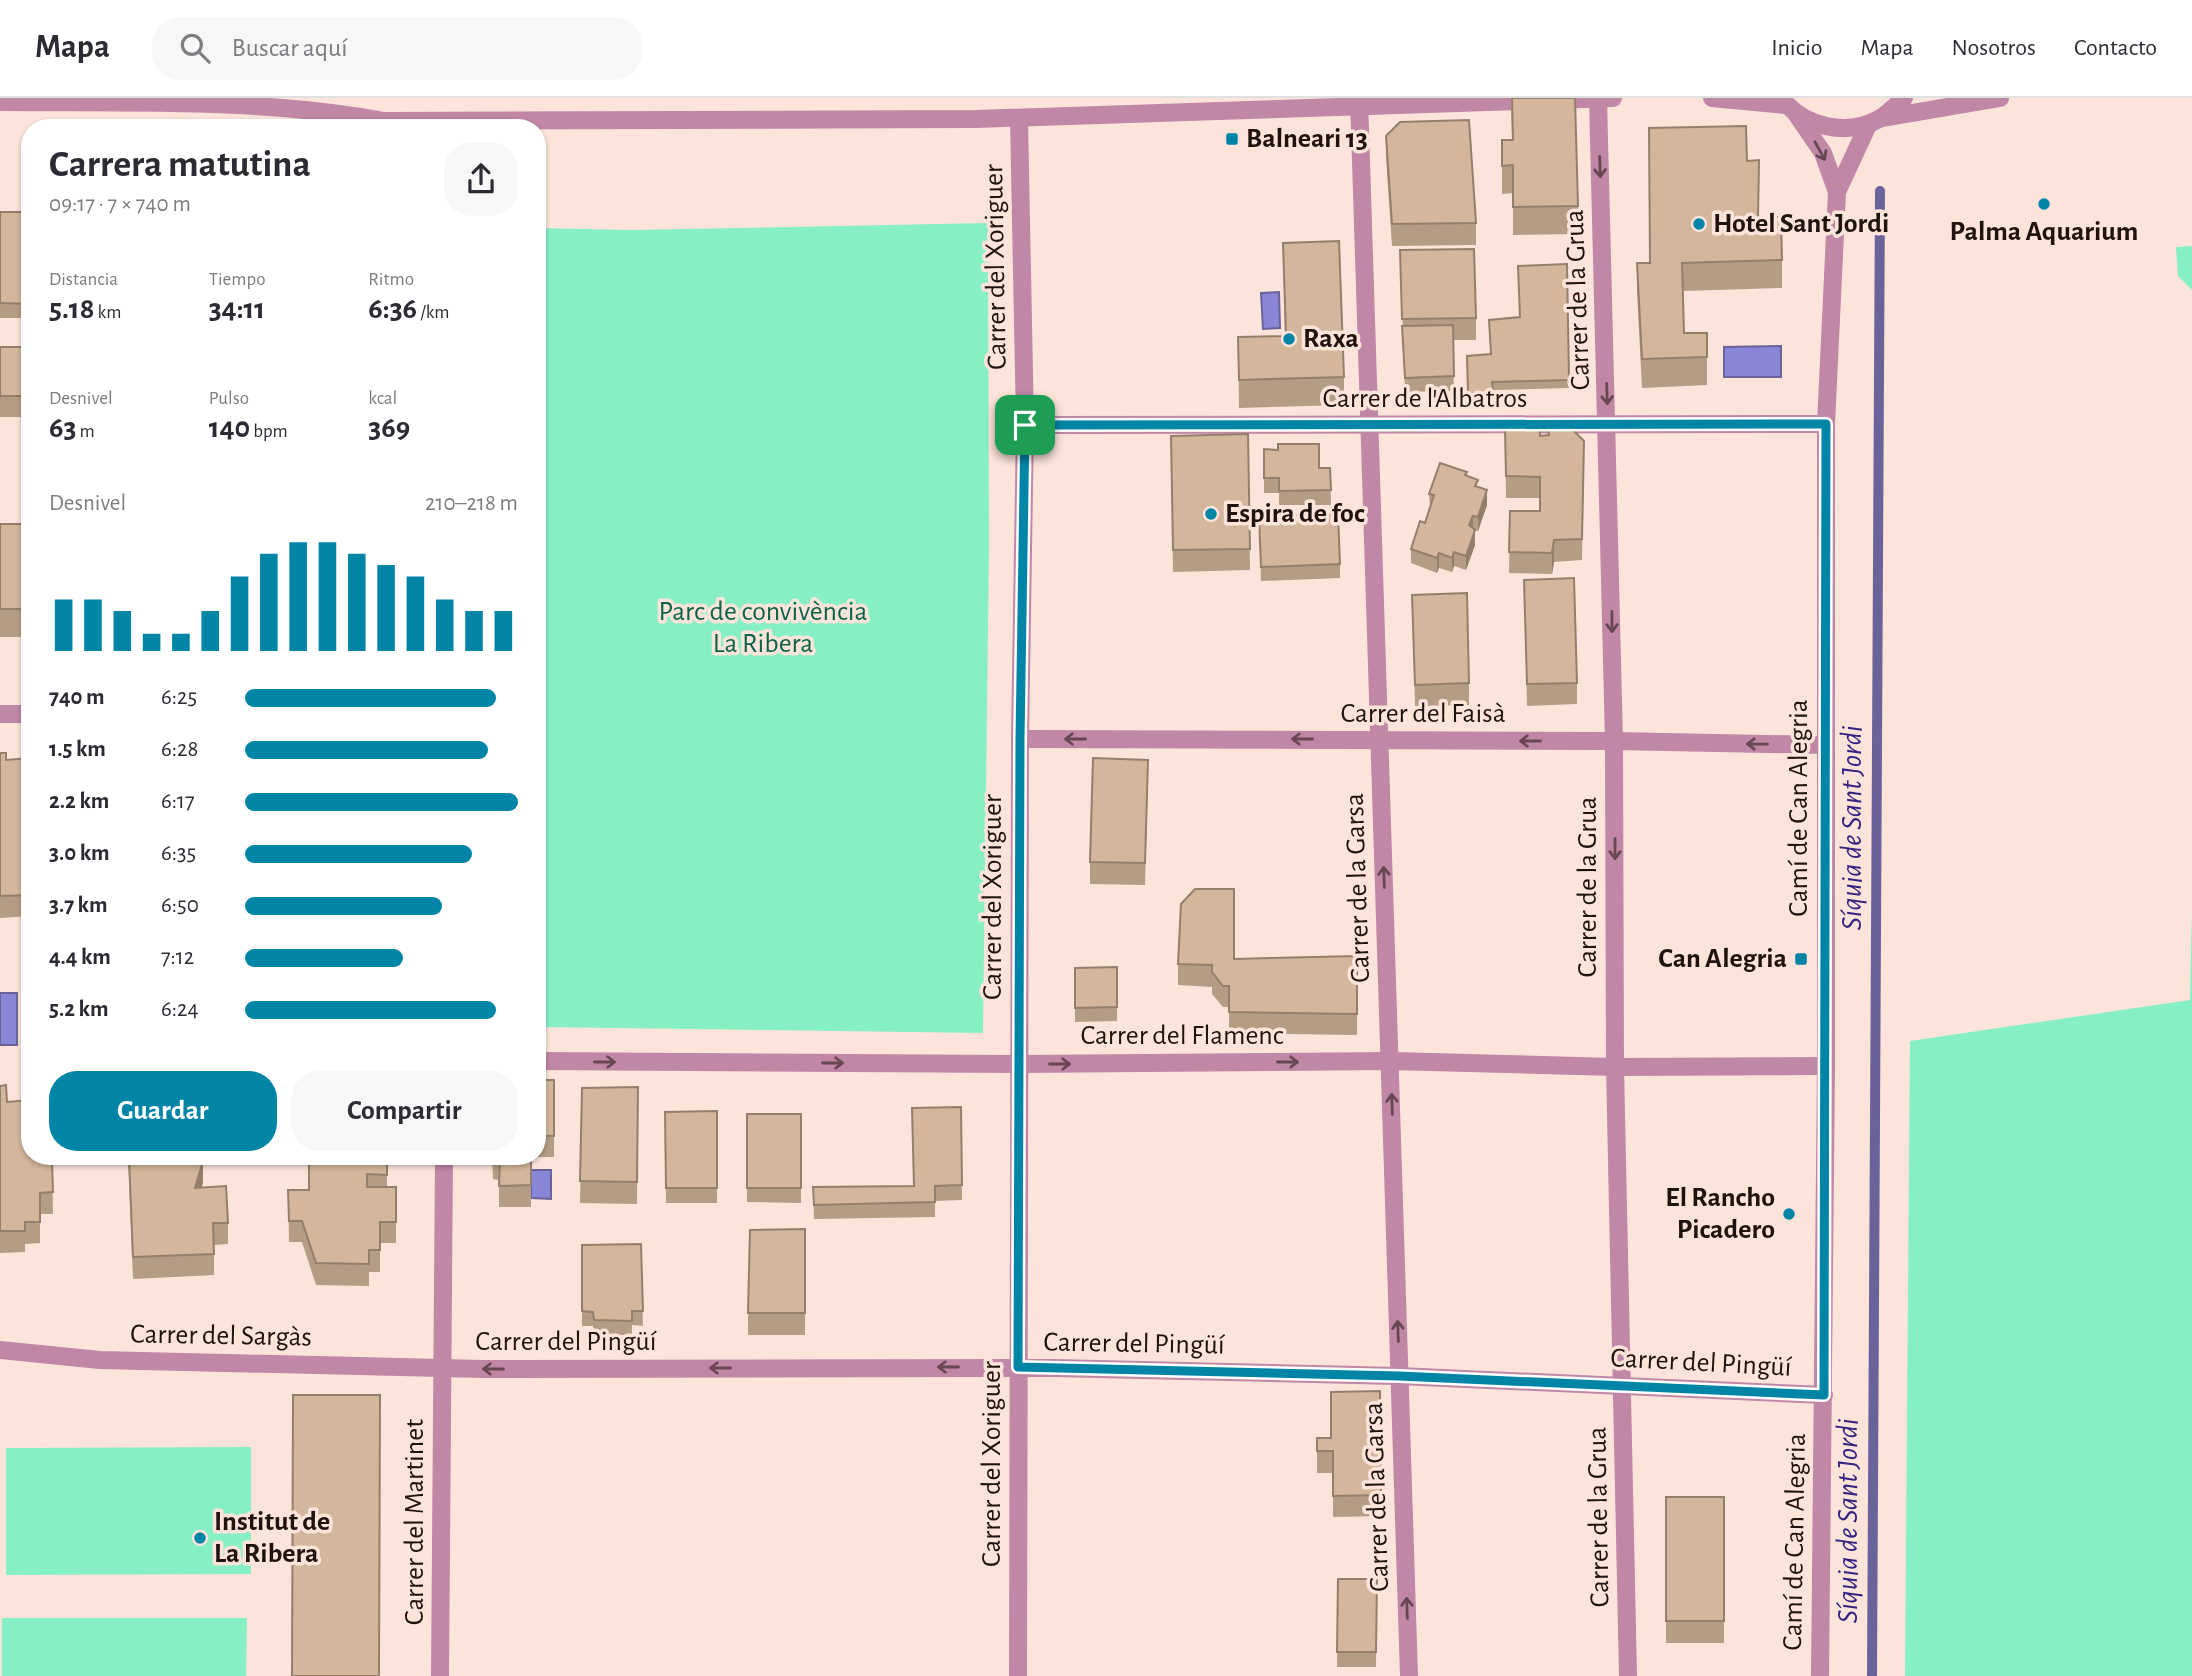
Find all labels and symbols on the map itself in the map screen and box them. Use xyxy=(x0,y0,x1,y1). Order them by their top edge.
place label: Balneari 13 xyxy=(1246,125,1368,153)
marker: Balneari 13 xyxy=(1224,131,1240,147)
one-way arrow xyxy=(1813,140,1827,160)
one-way arrow xyxy=(1594,155,1607,178)
street label: Carrer del Xoriguer xyxy=(980,164,1012,370)
marker: Palma Aquarium xyxy=(2036,196,2052,212)
street label: Carrer de la Grua xyxy=(1561,209,1595,391)
place label: Hotel Sant Jordi xyxy=(1713,210,1889,238)
marker: Hotel Sant Jordi xyxy=(1691,216,1707,232)
place label: Palma Aquarium xyxy=(1950,218,2138,246)
place label: Raxa xyxy=(1303,325,1359,353)
marker: Raxa xyxy=(1281,331,1297,347)
one-way arrow xyxy=(1600,382,1613,405)
street label: Carrer de l'Albatros xyxy=(1323,385,1527,413)
pin xyxy=(995,395,1055,455)
place label: Espira de foc xyxy=(1225,500,1365,528)
marker: Espira de foc xyxy=(1203,506,1219,522)
park label: Parc de convivència La Ribera xyxy=(659,598,868,658)
one-way arrow xyxy=(1605,610,1619,633)
street label: Camí de Can Alegria xyxy=(1785,699,1813,917)
street label: Carrer del Faisà xyxy=(1340,700,1506,728)
water label: Síquia de Sant Jordi xyxy=(1837,725,1867,931)
one-way arrow xyxy=(1063,732,1086,746)
one-way arrow xyxy=(1291,732,1314,746)
one-way arrow xyxy=(1518,734,1541,747)
one-way arrow xyxy=(1746,737,1769,751)
street label: Carrer de la Garsa xyxy=(1341,793,1375,983)
street label: Carrer del Xoriguer xyxy=(979,794,1007,1000)
street label: Carrer de la Grua xyxy=(1574,797,1602,977)
one-way arrow xyxy=(1608,837,1622,860)
one-way arrow xyxy=(1378,865,1391,888)
place label: Can Alegria xyxy=(1658,945,1787,973)
marker: Can Alegria xyxy=(1793,951,1809,967)
street label: Carrer del Flamenc xyxy=(1080,1022,1284,1050)
one-way arrow xyxy=(594,1055,617,1069)
one-way arrow xyxy=(1276,1055,1299,1069)
one-way arrow xyxy=(821,1056,844,1070)
one-way arrow xyxy=(1049,1057,1072,1071)
one-way arrow xyxy=(1385,1093,1398,1116)
place label: El Rancho Picadero xyxy=(1665,1184,1775,1244)
marker: El Rancho Picadero xyxy=(1781,1206,1797,1222)
street label: Carrer del Sargàs xyxy=(130,1320,312,1352)
one-way arrow xyxy=(1391,1320,1405,1343)
street label: Carrer del Pingüí xyxy=(475,1328,657,1356)
street label: Carrer del Pingüí xyxy=(1043,1328,1225,1360)
street label: Carrer del Pingüí xyxy=(1610,1344,1792,1382)
one-way arrow xyxy=(936,1360,959,1374)
one-way arrow xyxy=(709,1361,732,1375)
street label: Carrer del Xoriguer xyxy=(978,1361,1006,1567)
one-way arrow xyxy=(481,1362,504,1376)
street label: Carrer de la Garsa xyxy=(1360,1402,1394,1592)
water label: Síquia de Sant Jordi xyxy=(1833,1418,1863,1624)
street label: Carrer del Martinet xyxy=(401,1419,429,1625)
street label: Carrer de la Grua xyxy=(1583,1426,1615,1608)
street label: Camí de Can Alegria xyxy=(1779,1433,1811,1651)
place label: Institut de La Ribera xyxy=(214,1508,330,1568)
marker: Institut de La Ribera xyxy=(192,1530,208,1546)
one-way arrow xyxy=(1400,1597,1413,1620)

